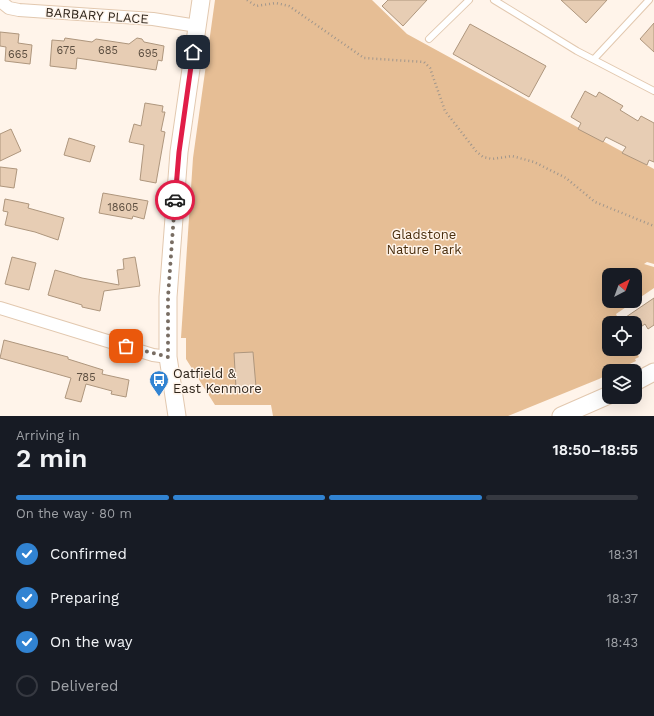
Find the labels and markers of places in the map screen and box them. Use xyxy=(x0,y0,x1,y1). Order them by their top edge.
pin xyxy=(176,35,210,69)
pin xyxy=(109,329,143,363)
place label: Oatfield & East Kenmore xyxy=(173,366,262,396)
bus stop icon: Oatfield & East Kenmore xyxy=(148,369,170,397)

